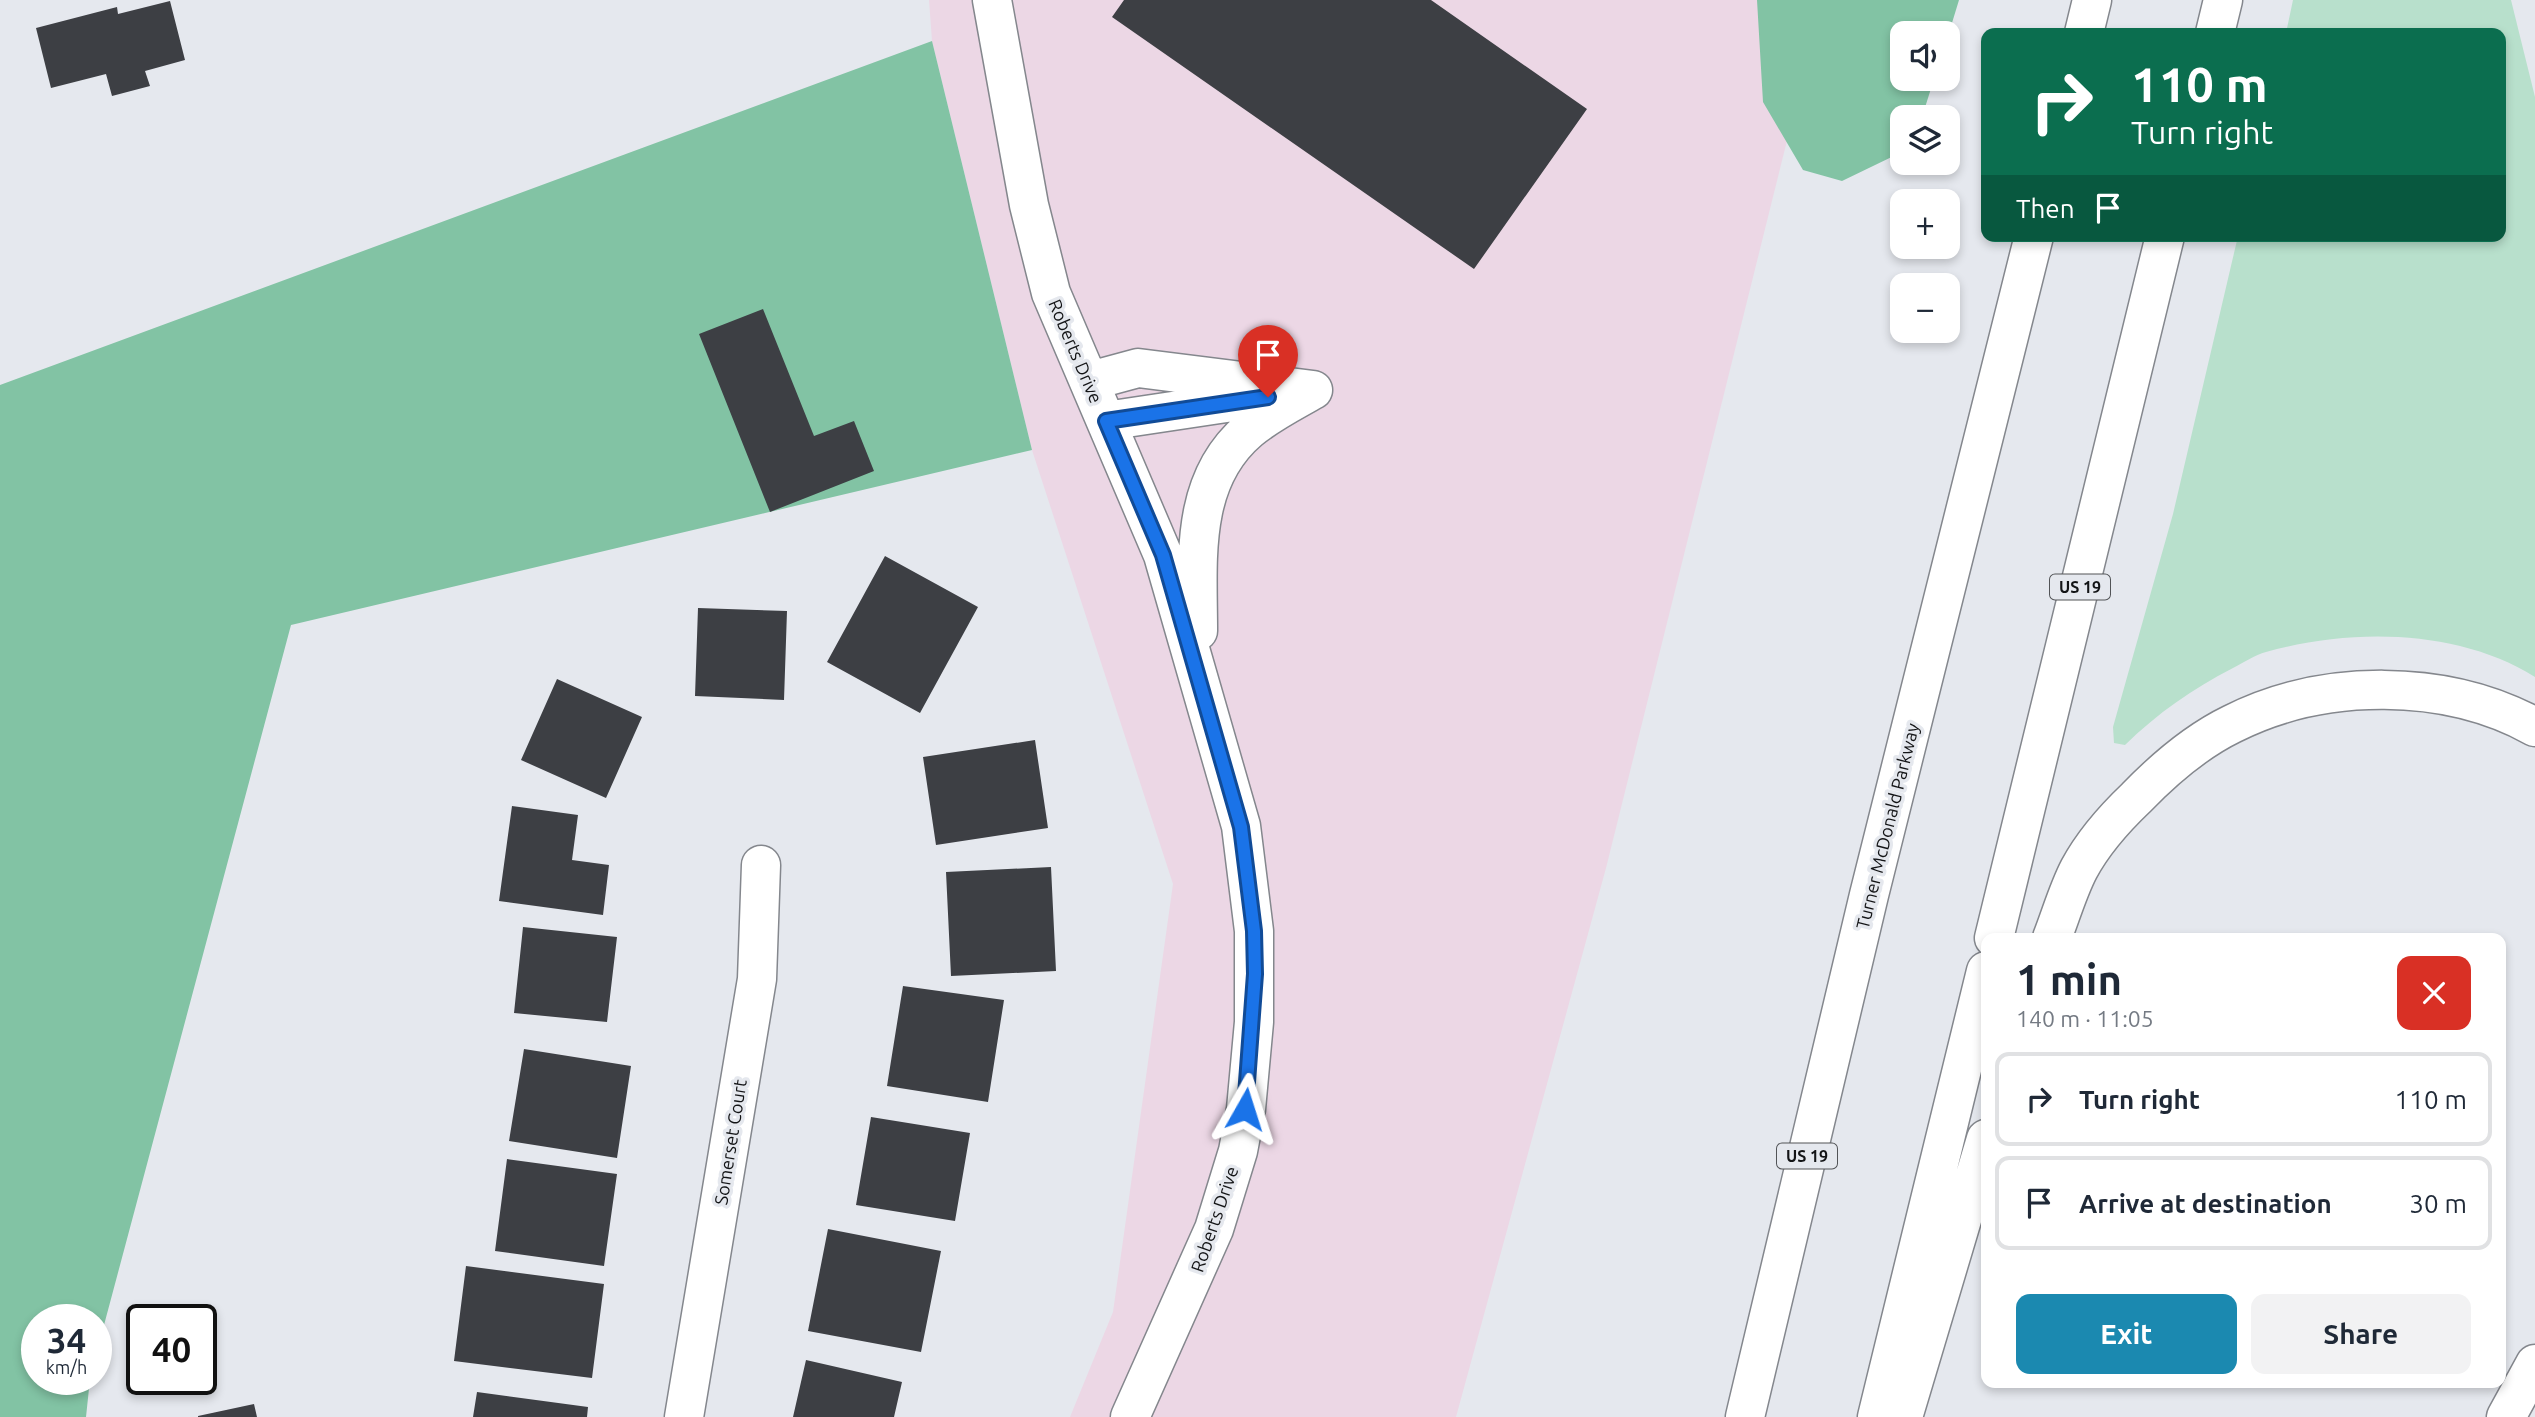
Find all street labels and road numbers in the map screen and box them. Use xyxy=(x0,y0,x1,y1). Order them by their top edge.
street label: Roberts Drive xyxy=(1045,296,1107,406)
road number: US 19 xyxy=(2050,574,2110,600)
street label: Turner McDonald Parkway xyxy=(1852,721,1922,931)
street label: Somerset Court xyxy=(710,1078,750,1206)
road number: US 19 xyxy=(1777,1144,1837,1168)
street label: Roberts Drive xyxy=(1187,1163,1241,1275)

